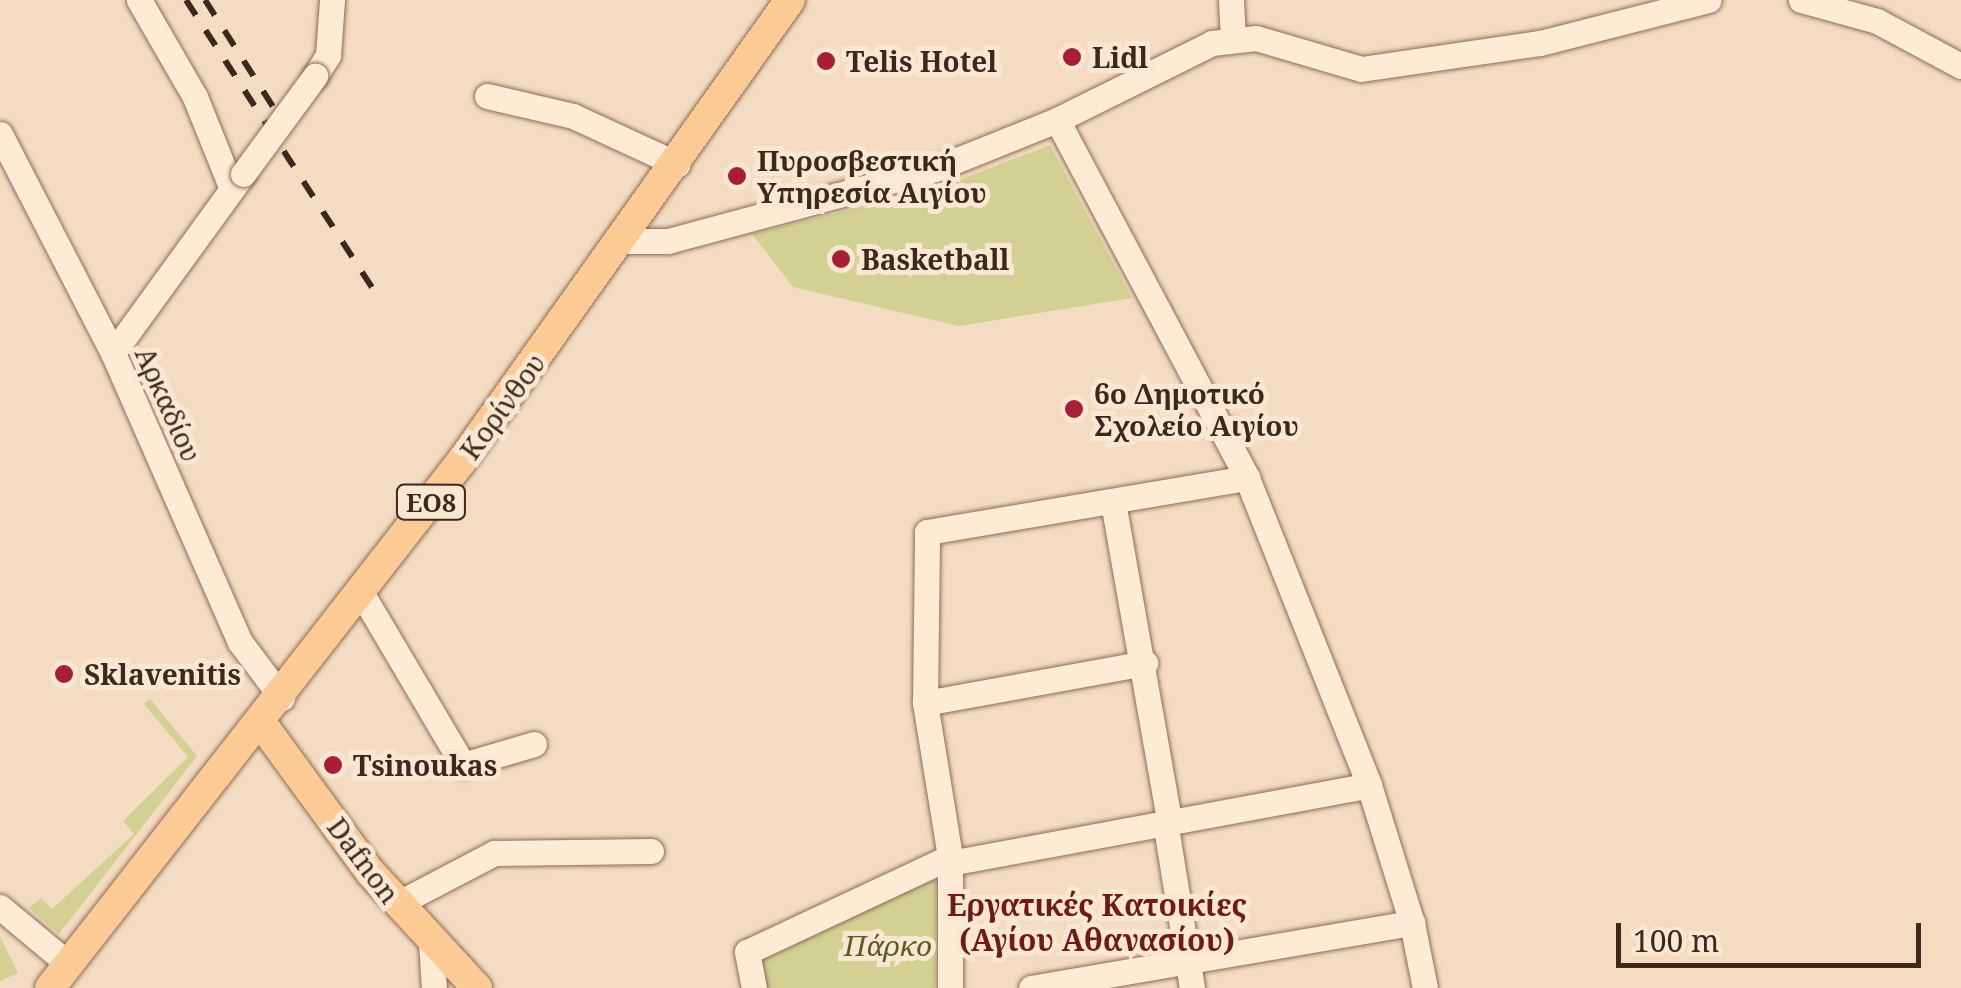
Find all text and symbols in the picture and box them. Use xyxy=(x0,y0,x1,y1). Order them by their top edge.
place label: Lidl xyxy=(1092,40,1148,74)
place label: Telis Hotel xyxy=(846,44,997,78)
marker: Lidl xyxy=(1061,46,1083,68)
marker: Telis Hotel xyxy=(815,50,837,72)
place label: Πυροσβεστική Υπηρεσία Αιγίου xyxy=(757,143,987,209)
marker: Πυροσβεστική Υπηρεσία Αιγίου xyxy=(726,165,748,187)
place label: Basketball xyxy=(861,242,1009,276)
marker: Basketball xyxy=(830,248,852,270)
street label: Αρκαδίου xyxy=(129,341,209,467)
street label: Κορίνθου xyxy=(452,346,552,466)
place label: 6ο Δημοτικό Σχολείο Αιγίου xyxy=(1094,376,1299,442)
marker: 6ο Δημοτικό Σχολείο Αιγίου xyxy=(1063,398,1085,420)
road number: ΕΟ8 xyxy=(394,482,468,522)
place label: Sklavenitis xyxy=(84,657,241,691)
marker: Sklavenitis xyxy=(53,663,75,685)
place label: Tsinoukas xyxy=(353,748,497,782)
marker: Tsinoukas xyxy=(322,754,344,776)
street label: Dafnon xyxy=(321,810,407,910)
district label: Εργατικές Κατοικίες (Αγίου Αθανασίου) xyxy=(947,887,1247,958)
scale bar xyxy=(1621,903,1926,965)
text: 100 m xyxy=(1633,920,1719,961)
park label: Πάρκο xyxy=(844,928,932,962)

